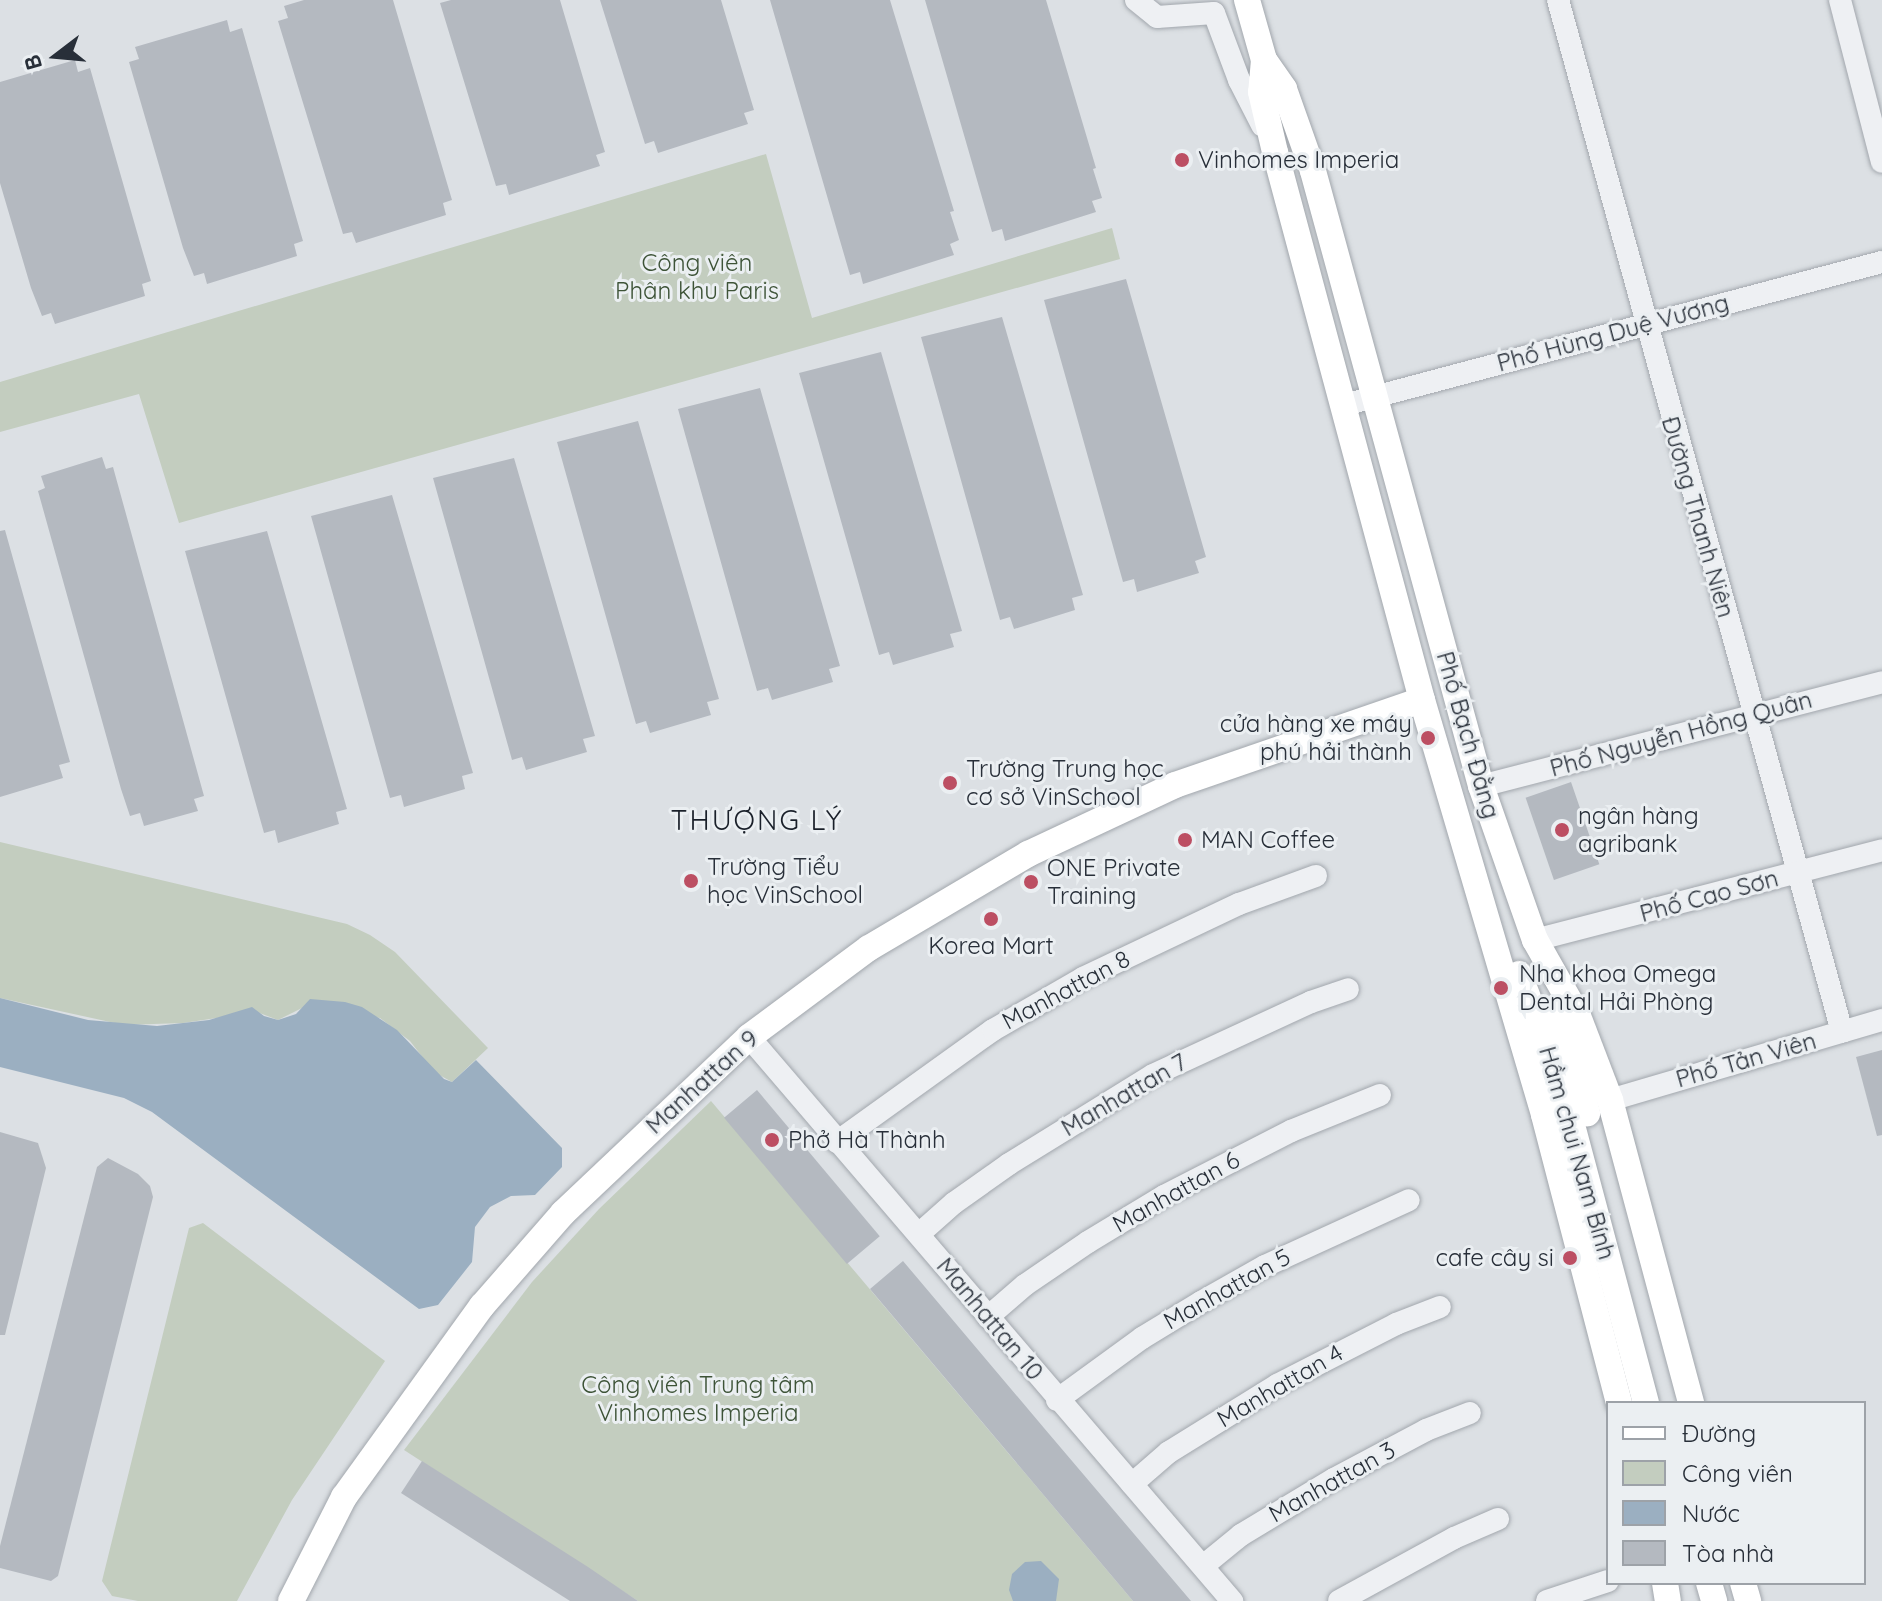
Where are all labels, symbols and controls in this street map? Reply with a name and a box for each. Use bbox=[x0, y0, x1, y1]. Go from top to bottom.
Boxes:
north arrow bbox=[16, 16, 96, 96]
text: B bbox=[17, 52, 48, 73]
place label: Vinhomes Imperia bbox=[1198, 146, 1399, 174]
marker: Vinhomes Imperia bbox=[1173, 151, 1191, 169]
park label: Công viên Phân khu Paris bbox=[615, 249, 779, 305]
street label: Phố Hùng Duệ Vương bbox=[1494, 288, 1732, 378]
street label: Đường Thanh Niên bbox=[1656, 413, 1740, 621]
street label: Phố Bạch Đằng bbox=[1430, 648, 1506, 822]
street label: Phố Nguyễn Hồng Quân bbox=[1547, 685, 1815, 783]
place label: cửa hàng xe máy phú hải thành bbox=[1220, 710, 1412, 766]
marker: cửa hàng xe máy phú hải thành bbox=[1419, 729, 1437, 747]
place label: Trường Trung học cơ sở VinSchool bbox=[966, 755, 1164, 811]
marker: Trường Trung học cơ sở VinSchool bbox=[941, 774, 959, 792]
place label: ngân hàng agribank bbox=[1578, 802, 1699, 858]
district label: THƯỢNG LÝ bbox=[671, 803, 843, 837]
marker: ngân hàng agribank bbox=[1553, 821, 1571, 839]
place label: MAN Coffee bbox=[1201, 826, 1335, 854]
marker: MAN Coffee bbox=[1176, 831, 1194, 849]
place label: Trường Tiểu học VinSchool bbox=[707, 853, 863, 909]
place label: ONE Private Training bbox=[1047, 854, 1180, 910]
street label: Phố Cao Sơn bbox=[1637, 864, 1781, 928]
marker: Trường Tiểu học VinSchool bbox=[682, 872, 700, 890]
marker: ONE Private Training bbox=[1022, 873, 1040, 891]
marker: Korea Mart bbox=[982, 910, 1000, 928]
place label: Korea Mart bbox=[928, 932, 1054, 960]
street label: Manhattan 8 bbox=[997, 944, 1135, 1036]
place label: Nha khoa Omega Dental Hải Phòng bbox=[1519, 960, 1716, 1016]
marker: Nha khoa Omega Dental Hải Phòng bbox=[1490, 977, 1512, 999]
street label: Manhattan 9 bbox=[640, 1024, 764, 1140]
street label: Phố Tản Viên bbox=[1673, 1026, 1819, 1094]
street label: Hầm chui Nam Bính bbox=[1533, 1043, 1621, 1263]
street label: Manhattan 7 bbox=[1056, 1048, 1192, 1142]
place label: Phở Hà Thành bbox=[788, 1126, 946, 1154]
marker: Phở Hà Thành bbox=[763, 1131, 781, 1149]
street label: Manhattan 6 bbox=[1108, 1145, 1244, 1239]
street label: Manhattan 5 bbox=[1158, 1242, 1296, 1336]
place label: cafe cây si bbox=[1436, 1244, 1554, 1272]
marker: cafe cây si bbox=[1561, 1249, 1579, 1267]
street label: Manhattan 10 bbox=[930, 1252, 1050, 1386]
street label: Manhattan 4 bbox=[1212, 1338, 1348, 1434]
park label: Công viên Trung tâm Vinhomes Imperia bbox=[581, 1371, 815, 1427]
legend bbox=[1606, 1401, 1866, 1585]
text: Đường bbox=[1682, 1418, 1756, 1448]
street label: Manhattan 3 bbox=[1264, 1435, 1400, 1529]
text: Công viên bbox=[1682, 1458, 1793, 1488]
text: Nước bbox=[1682, 1498, 1740, 1528]
text: Tòa nhà bbox=[1682, 1538, 1774, 1568]

